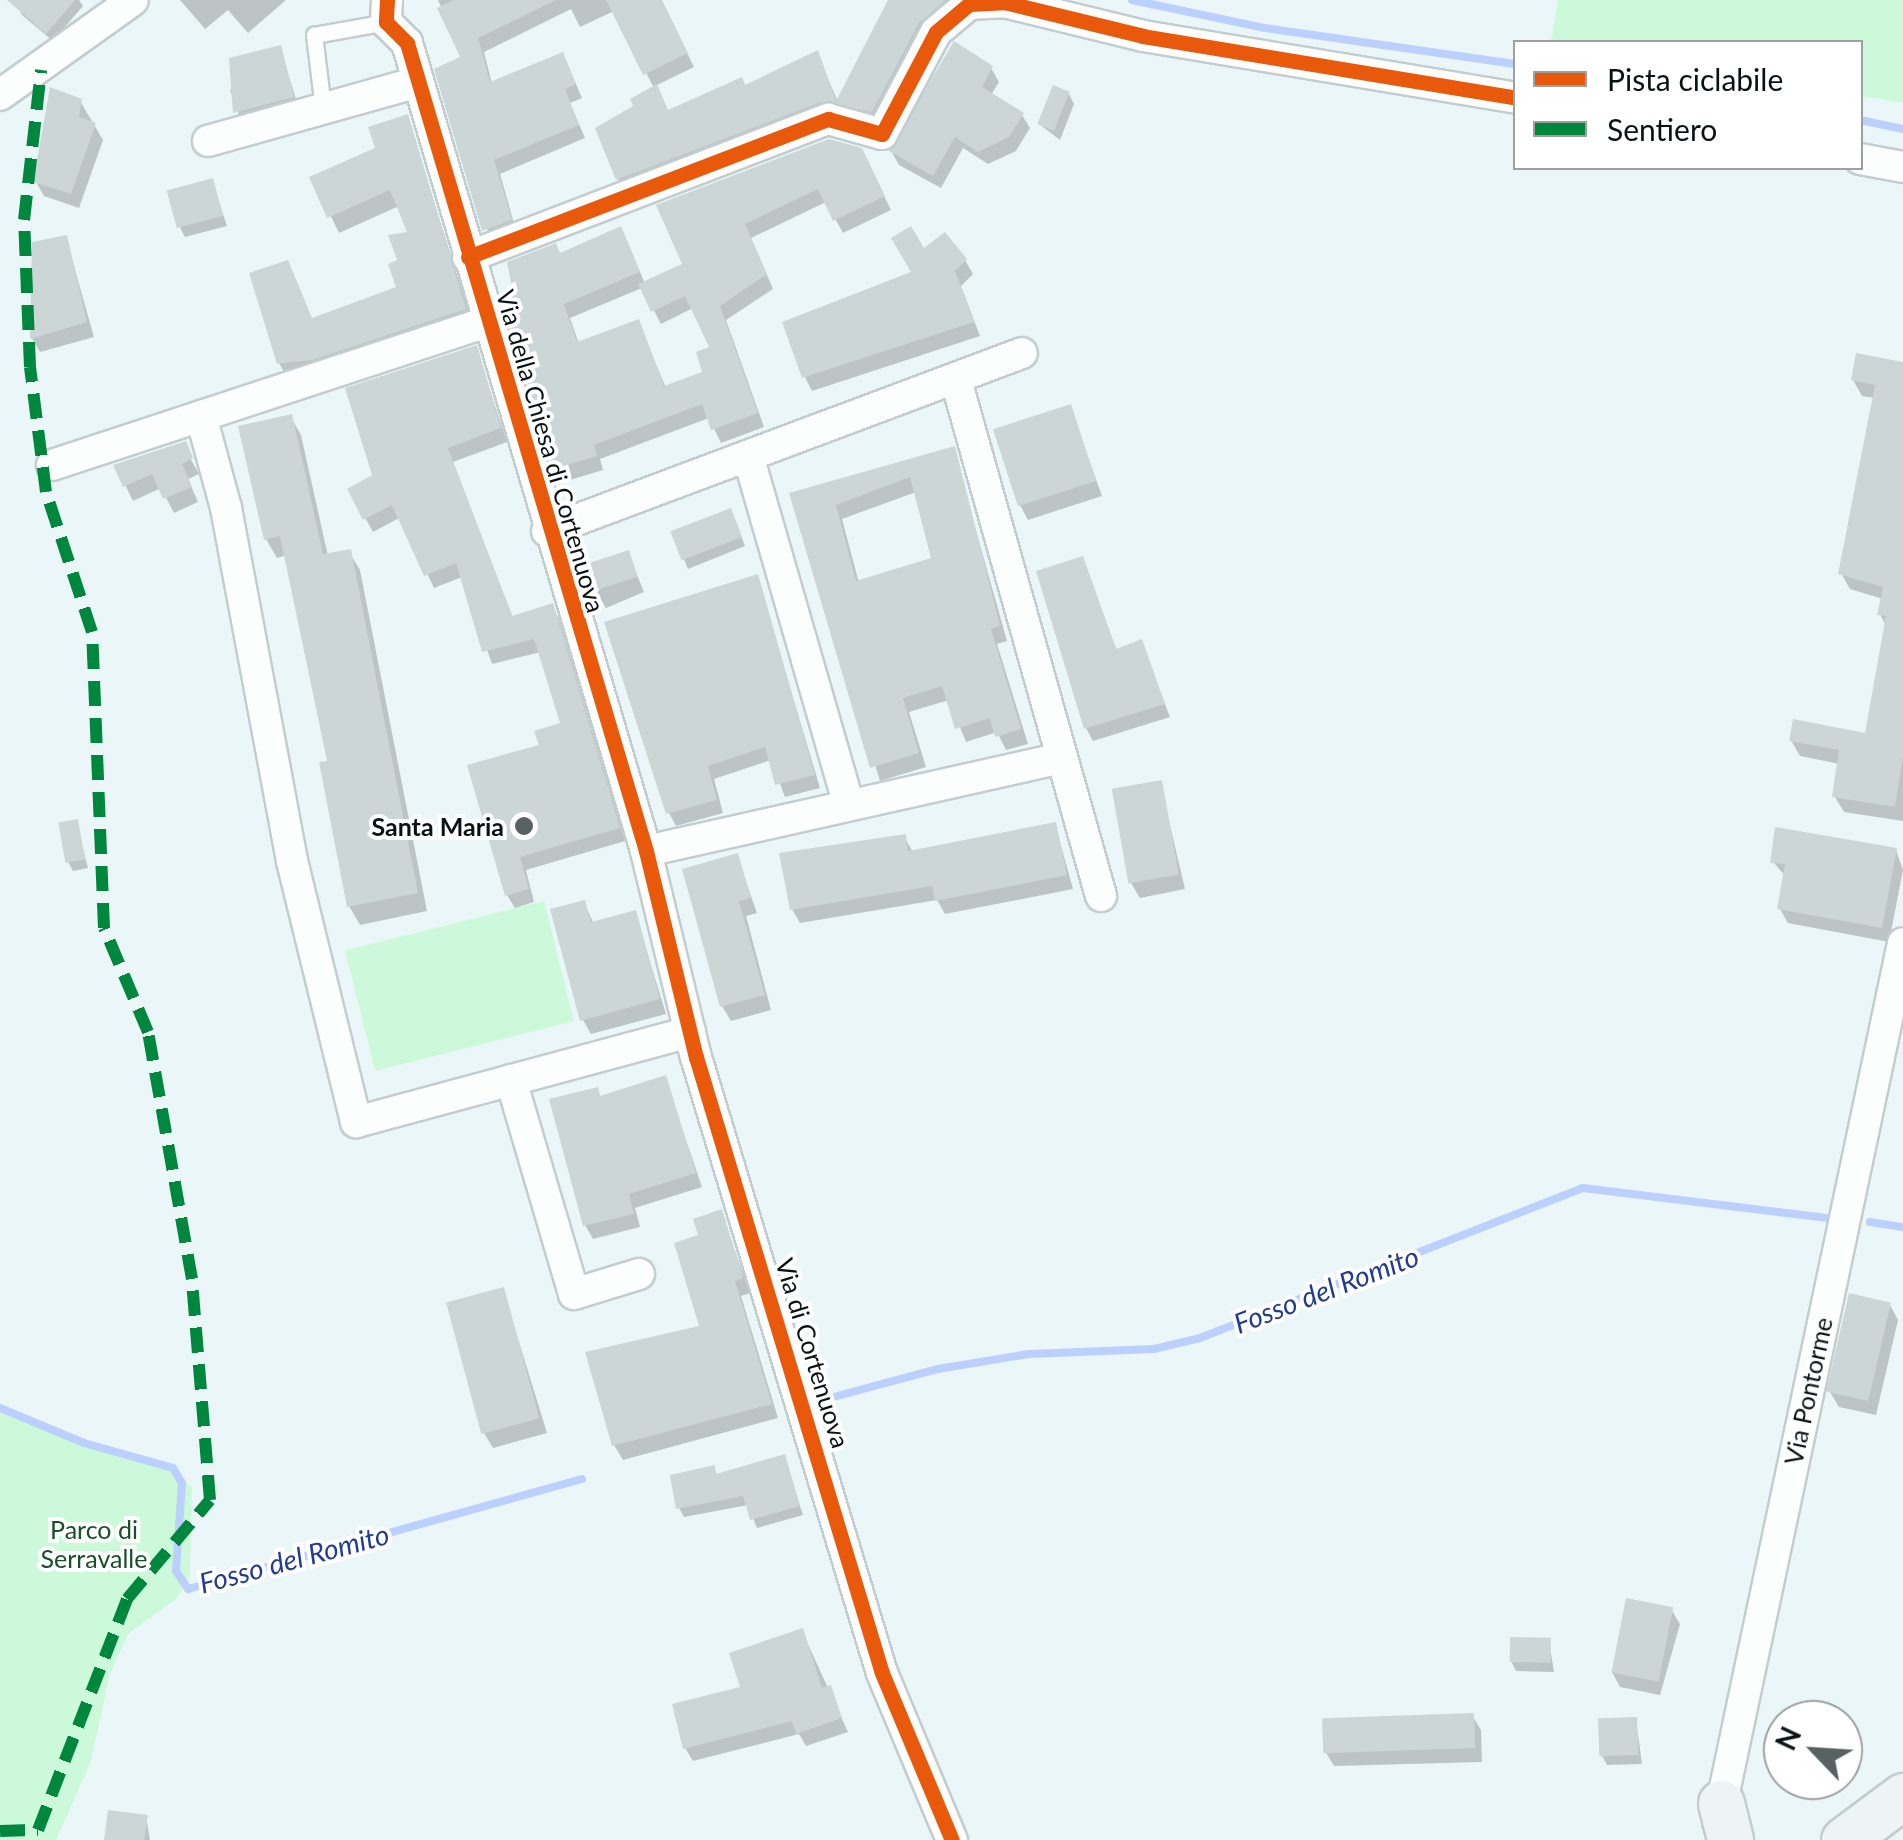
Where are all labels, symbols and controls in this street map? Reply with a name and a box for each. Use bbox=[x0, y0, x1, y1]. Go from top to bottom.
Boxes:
legend bbox=[1513, 40, 1863, 170]
text: Pista ciclabile bbox=[1607, 61, 1783, 97]
text: Sentiero bbox=[1607, 111, 1717, 147]
street label: Via della Chiesa di Cortenuova bbox=[491, 286, 611, 616]
place label: Santa Maria bbox=[371, 811, 504, 841]
marker: Santa Maria bbox=[513, 815, 535, 837]
water label: Fosso del Romito bbox=[1229, 1238, 1423, 1340]
street label: Via di Cortenuova bbox=[770, 1255, 856, 1451]
street label: Via Pontorme bbox=[1778, 1315, 1838, 1467]
park label: Parco di Serravalle bbox=[41, 1515, 147, 1574]
water label: Fosso del Romito bbox=[195, 1517, 393, 1599]
north arrow bbox=[1763, 1700, 1863, 1800]
text: N bbox=[1768, 1721, 1808, 1755]

